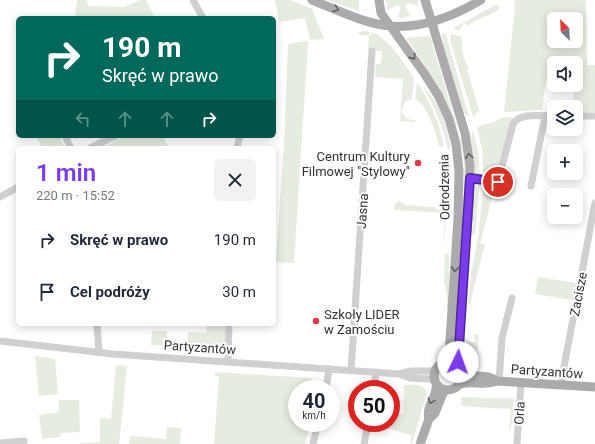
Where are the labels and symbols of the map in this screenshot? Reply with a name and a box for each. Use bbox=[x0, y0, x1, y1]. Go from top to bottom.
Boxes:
one-way arrow bbox=[332, 5, 339, 13]
north arrow bbox=[547, 12, 583, 48]
one-way arrow bbox=[409, 53, 416, 60]
place label: Centrum Kultury Filmowej "Stylowy" bbox=[302, 149, 410, 179]
one-way arrow bbox=[465, 153, 474, 159]
street label: Odrodzenia bbox=[436, 154, 453, 220]
marker: Centrum Kultury Filmowej "Stylowy" bbox=[413, 158, 423, 168]
pin bbox=[481, 165, 515, 199]
street label: Jasna bbox=[354, 193, 371, 229]
one-way arrow bbox=[450, 266, 459, 272]
street label: Zacisze bbox=[567, 271, 590, 318]
place label: Szkoły LIDER w Zamościu bbox=[324, 307, 400, 337]
marker: Szkoły LIDER w Zamościu bbox=[311, 316, 321, 326]
street label: Partyzantów bbox=[163, 337, 237, 358]
position arrow bbox=[437, 341, 479, 383]
street label: Partyzantów bbox=[510, 361, 584, 382]
speed limit sign: 50 bbox=[348, 380, 400, 432]
one-way arrow bbox=[428, 397, 436, 404]
street label: Orla bbox=[511, 401, 528, 425]

